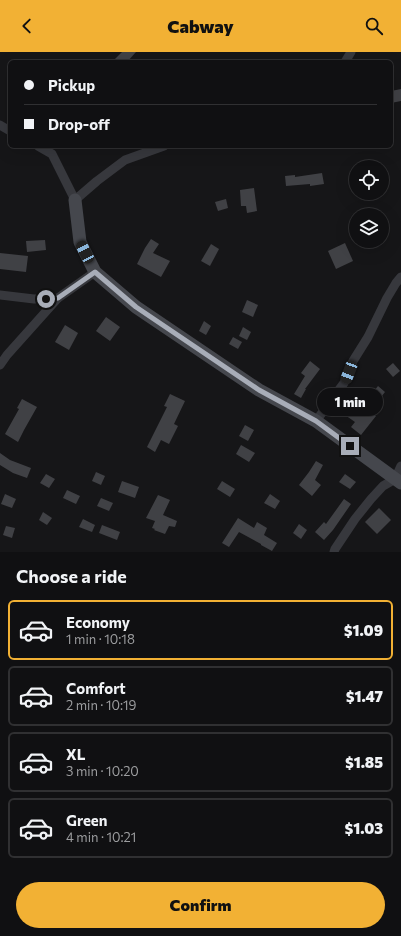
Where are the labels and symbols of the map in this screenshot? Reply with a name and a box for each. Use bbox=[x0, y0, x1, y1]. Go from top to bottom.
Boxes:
car bbox=[74, 239, 96, 265]
route start bbox=[37, 290, 55, 308]
car bbox=[339, 359, 359, 385]
callout: 1 min bbox=[317, 388, 383, 416]
route end bbox=[341, 437, 359, 455]

